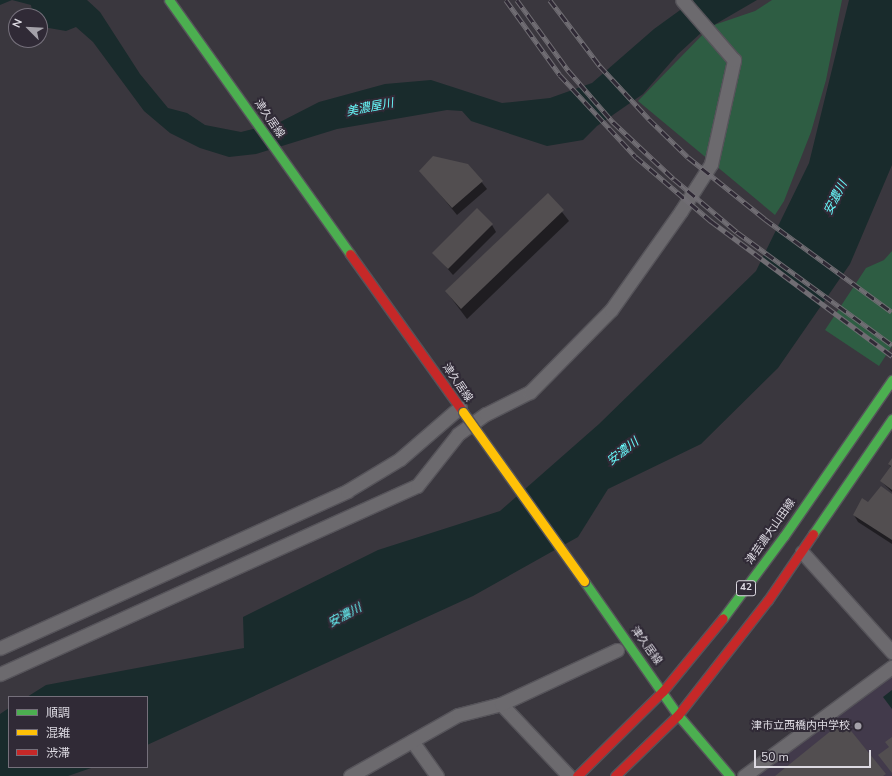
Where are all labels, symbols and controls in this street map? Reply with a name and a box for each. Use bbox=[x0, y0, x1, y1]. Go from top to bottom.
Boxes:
north arrow bbox=[8, 8, 48, 48]
text: N bbox=[9, 17, 26, 30]
water label: 美濃屋川 bbox=[345, 96, 395, 120]
street label: 津久居線 bbox=[251, 97, 287, 141]
water label: 安濃川 bbox=[821, 179, 851, 217]
street label: 津久居線 bbox=[439, 361, 475, 405]
water label: 安濃川 bbox=[604, 435, 642, 469]
street label: 津芸濃大山田線 bbox=[744, 497, 798, 567]
road number: 42 bbox=[736, 580, 756, 596]
water label: 安濃川 bbox=[326, 601, 364, 631]
street label: 津久居線 bbox=[628, 624, 664, 668]
legend bbox=[8, 696, 148, 768]
text: 順調 bbox=[46, 705, 70, 721]
place label: 津市立西橋内中学校 bbox=[751, 719, 850, 733]
marker: 津市立西橋内中学校 bbox=[853, 721, 863, 731]
text: 混雑 bbox=[46, 725, 70, 741]
scale bar bbox=[756, 742, 873, 768]
text: 渋滞 bbox=[46, 745, 70, 761]
text: 50 m bbox=[761, 749, 789, 765]

